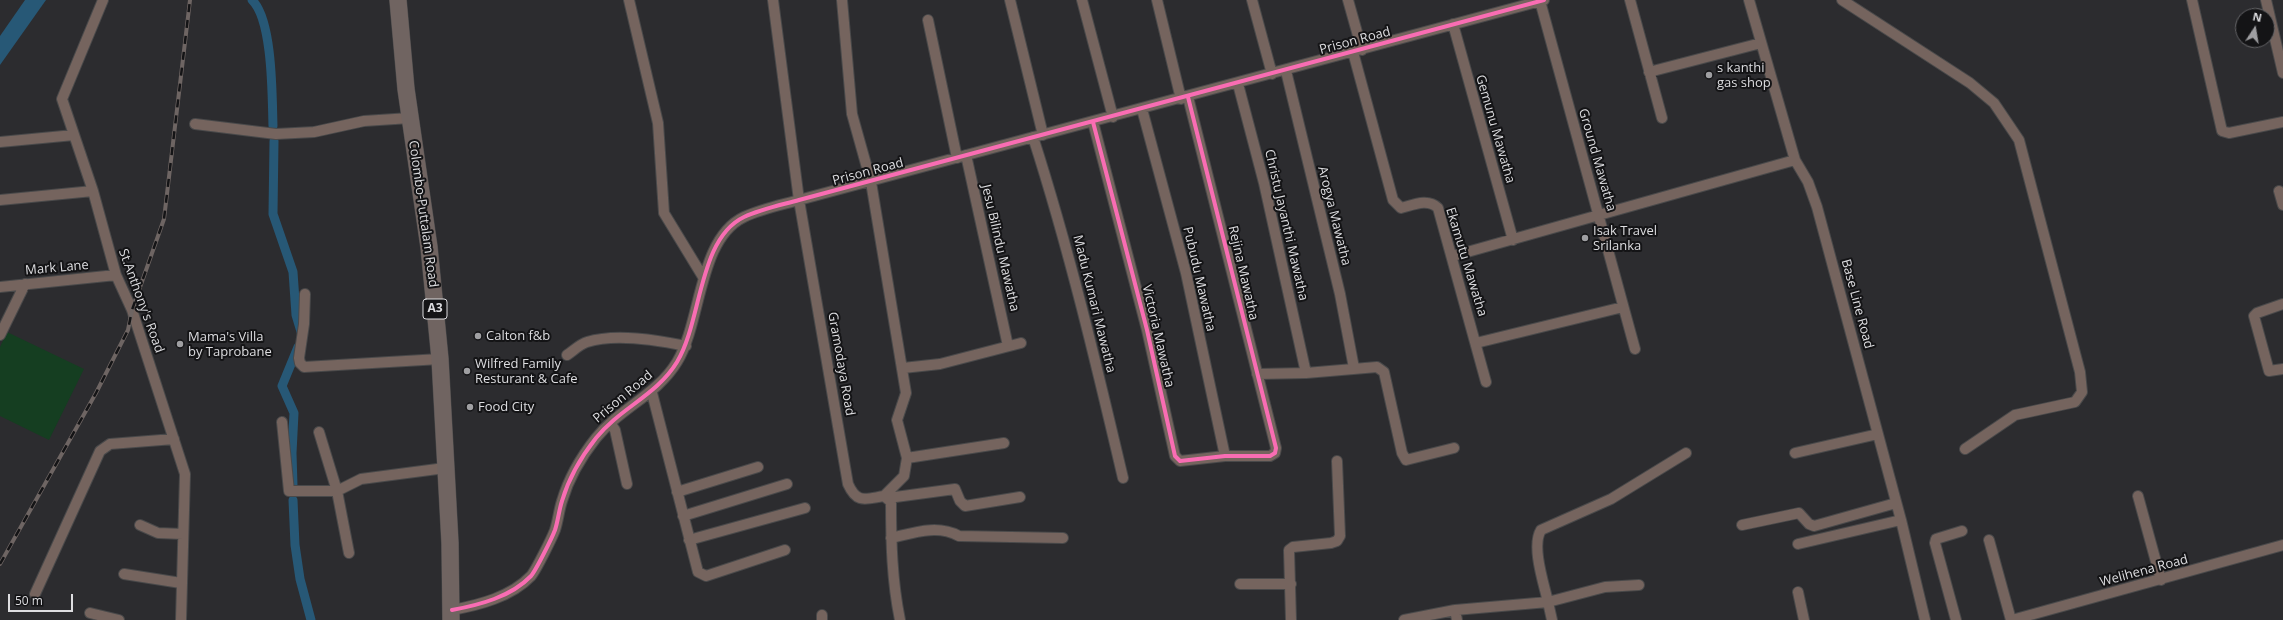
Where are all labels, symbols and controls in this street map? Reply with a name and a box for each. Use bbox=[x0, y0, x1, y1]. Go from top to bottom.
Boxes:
north arrow bbox=[2235, 8, 2275, 48]
text: N bbox=[2251, 8, 2263, 25]
street label: Prison Road bbox=[1318, 24, 1392, 58]
place label: s kanthi gas shop bbox=[1717, 60, 1771, 91]
marker: s kanthi gas shop bbox=[1704, 70, 1714, 80]
street label: Gemunu Mawatha bbox=[1472, 73, 1518, 185]
street label: Ground Mawatha bbox=[1575, 107, 1619, 213]
street label: Colombo-Puttalam Road bbox=[405, 139, 441, 289]
street label: Christu Jayanthi Mawatha bbox=[1261, 148, 1311, 302]
street label: Prison Road bbox=[831, 155, 905, 189]
street label: Arogya Mawatha bbox=[1314, 165, 1354, 267]
street label: Jesu Bilindu Mawatha bbox=[978, 183, 1022, 313]
street label: Ekamutu Mawatha bbox=[1442, 206, 1490, 318]
place label: Isak Travel Srilanka bbox=[1593, 223, 1657, 254]
street label: Rejina Mawatha bbox=[1225, 224, 1261, 322]
street label: Pubudu Mawatha bbox=[1179, 225, 1219, 333]
marker: Isak Travel Srilanka bbox=[1580, 233, 1590, 243]
street label: Madu Kumari Mawatha bbox=[1069, 234, 1119, 374]
street label: St.Anthony's Road bbox=[115, 247, 167, 355]
street label: Mark Lane bbox=[25, 257, 89, 279]
street label: Base Line Road bbox=[1838, 257, 1876, 351]
street label: Victoria Mawatha bbox=[1139, 283, 1177, 389]
road number: A3 bbox=[423, 299, 447, 319]
street label: Gramodaya Road bbox=[824, 311, 858, 417]
place label: Calton f&b bbox=[486, 328, 550, 344]
place label: Mama's Villa by Taprobane bbox=[188, 329, 272, 360]
marker: Calton f&b bbox=[473, 331, 483, 341]
marker: Mama's Villa by Taprobane bbox=[175, 339, 185, 349]
place label: Wilfred Family Resturant & Cafe bbox=[475, 356, 578, 387]
marker: Wilfred Family Resturant & Cafe bbox=[462, 366, 472, 376]
street label: Prison Road bbox=[590, 368, 656, 426]
place label: Food City bbox=[478, 399, 534, 415]
marker: Food City bbox=[465, 402, 475, 412]
street label: Welihena Road bbox=[2098, 552, 2190, 590]
scale bar bbox=[10, 586, 75, 612]
text: 50 m bbox=[15, 592, 43, 609]

